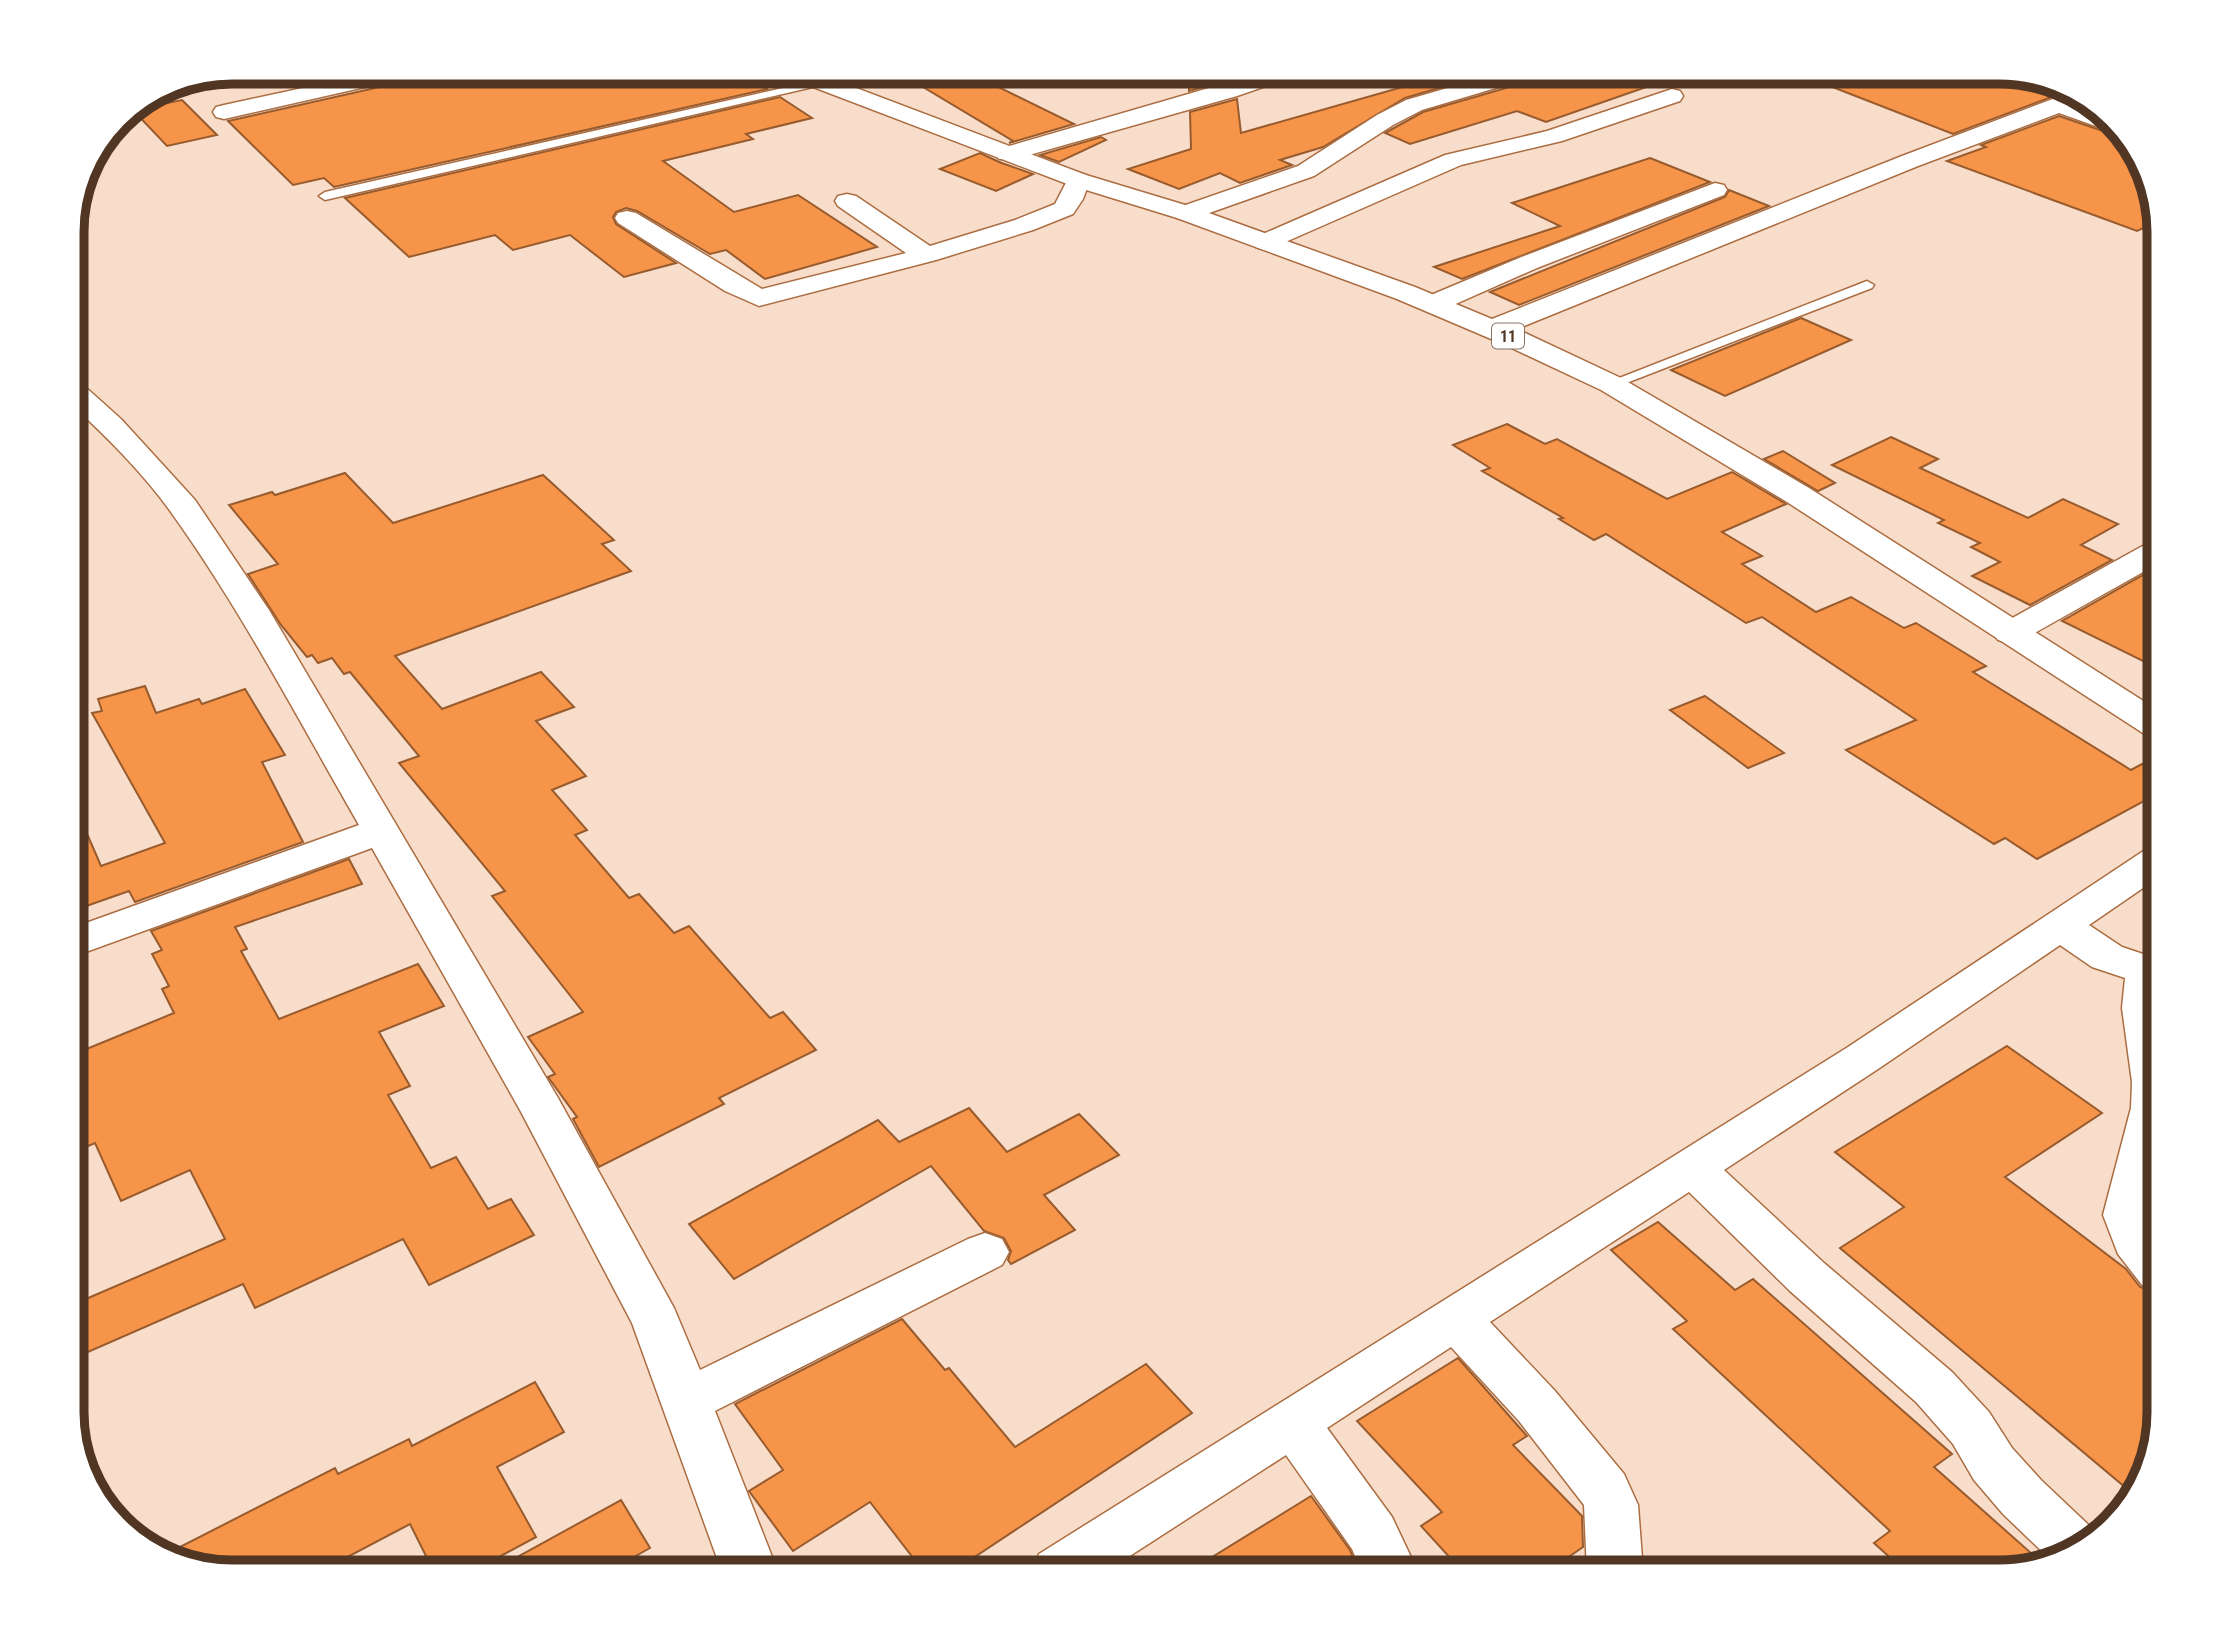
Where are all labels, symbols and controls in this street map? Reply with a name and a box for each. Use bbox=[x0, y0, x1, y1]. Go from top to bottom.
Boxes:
road number: 11 bbox=[1492, 324, 1524, 348]

